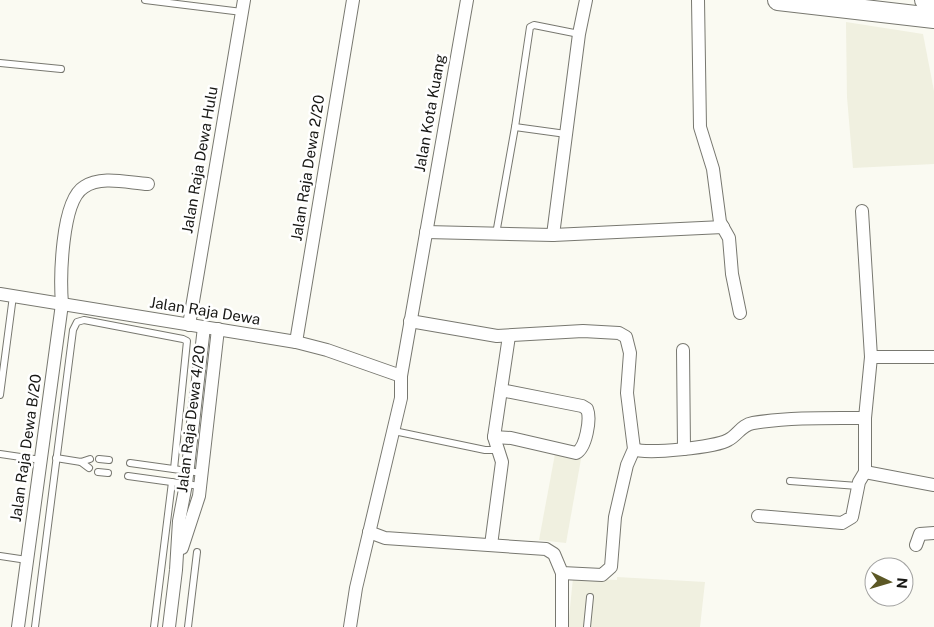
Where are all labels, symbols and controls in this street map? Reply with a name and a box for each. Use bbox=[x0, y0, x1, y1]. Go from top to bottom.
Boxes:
street label: Jalan Kota Kuang bbox=[411, 53, 448, 173]
street label: Jalan Raja Dewa Hulu bbox=[178, 85, 221, 235]
street label: Jalan Raja Dewa 2/20 bbox=[288, 94, 327, 242]
street label: Jalan Raja Dewa bbox=[148, 293, 262, 328]
street label: Jalan Raja Dewa 4/20 bbox=[173, 344, 208, 494]
street label: Jalan Raja Dewa B/20 bbox=[7, 373, 44, 523]
north arrow bbox=[864, 557, 914, 607]
text: N bbox=[894, 577, 910, 589]

